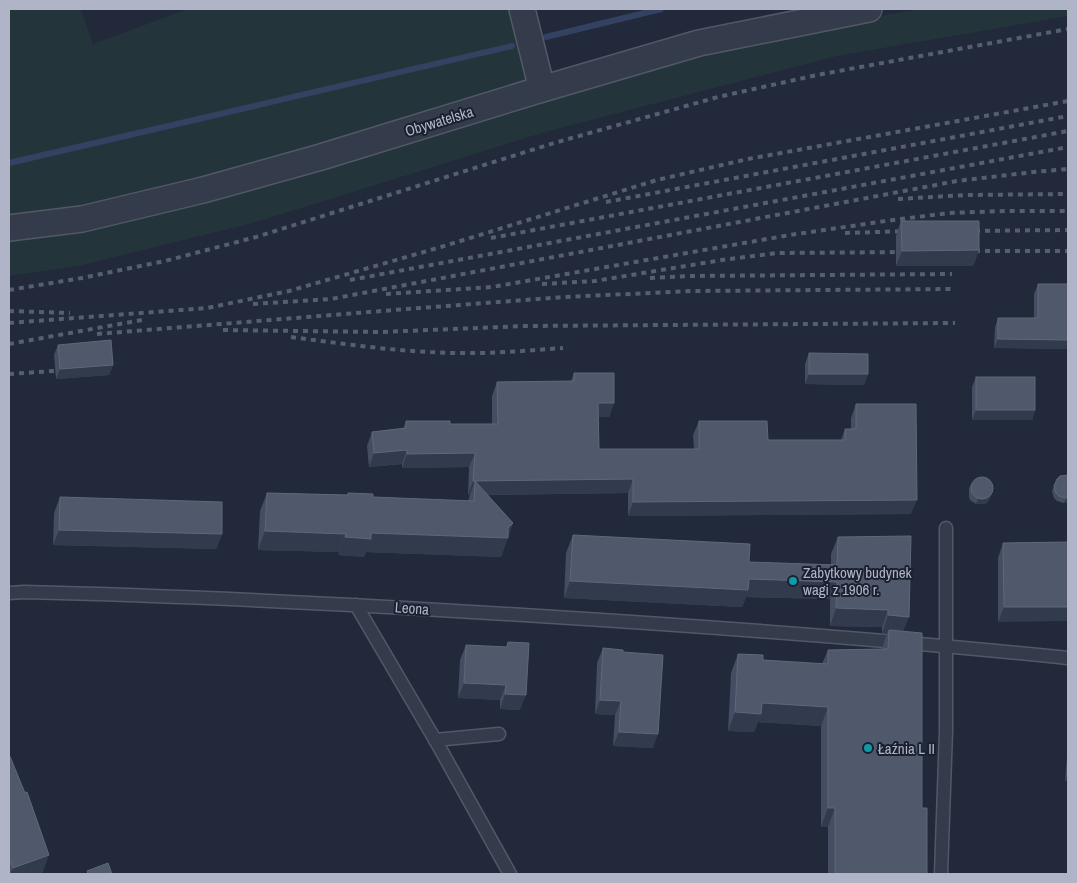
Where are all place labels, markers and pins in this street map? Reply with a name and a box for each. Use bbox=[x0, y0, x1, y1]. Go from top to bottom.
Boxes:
place label: Zabytkowy budynek wagi z 1906 r. bbox=[803, 562, 913, 600]
marker: Zabytkowy budynek wagi z 1906 r. bbox=[787, 575, 799, 587]
place label: Łaźnia L II bbox=[878, 738, 935, 759]
marker: Łaźnia L II bbox=[862, 742, 874, 754]

